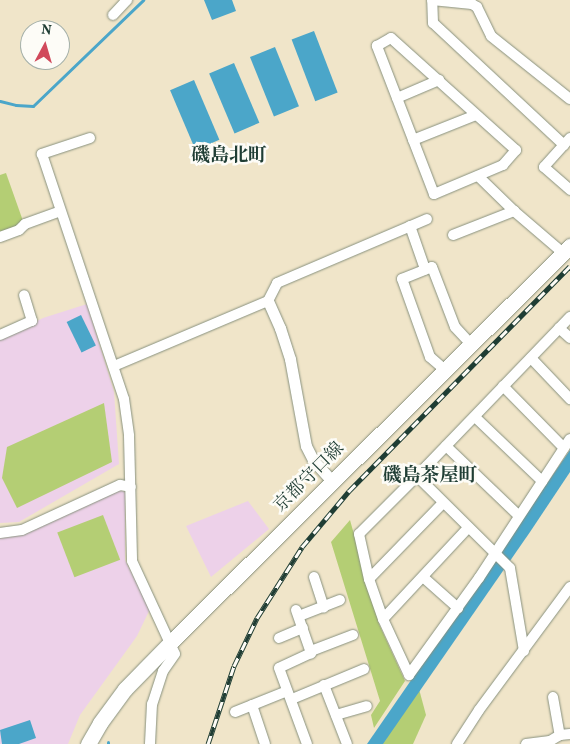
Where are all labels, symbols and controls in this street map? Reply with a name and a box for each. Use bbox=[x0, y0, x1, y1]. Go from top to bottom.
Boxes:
north arrow bbox=[20, 20, 70, 70]
text: N bbox=[40, 21, 53, 41]
district label: 磯島北町 bbox=[191, 146, 267, 168]
street label: 京都守口線 bbox=[271, 439, 349, 517]
district label: 磯島茶屋町 bbox=[383, 466, 477, 488]

